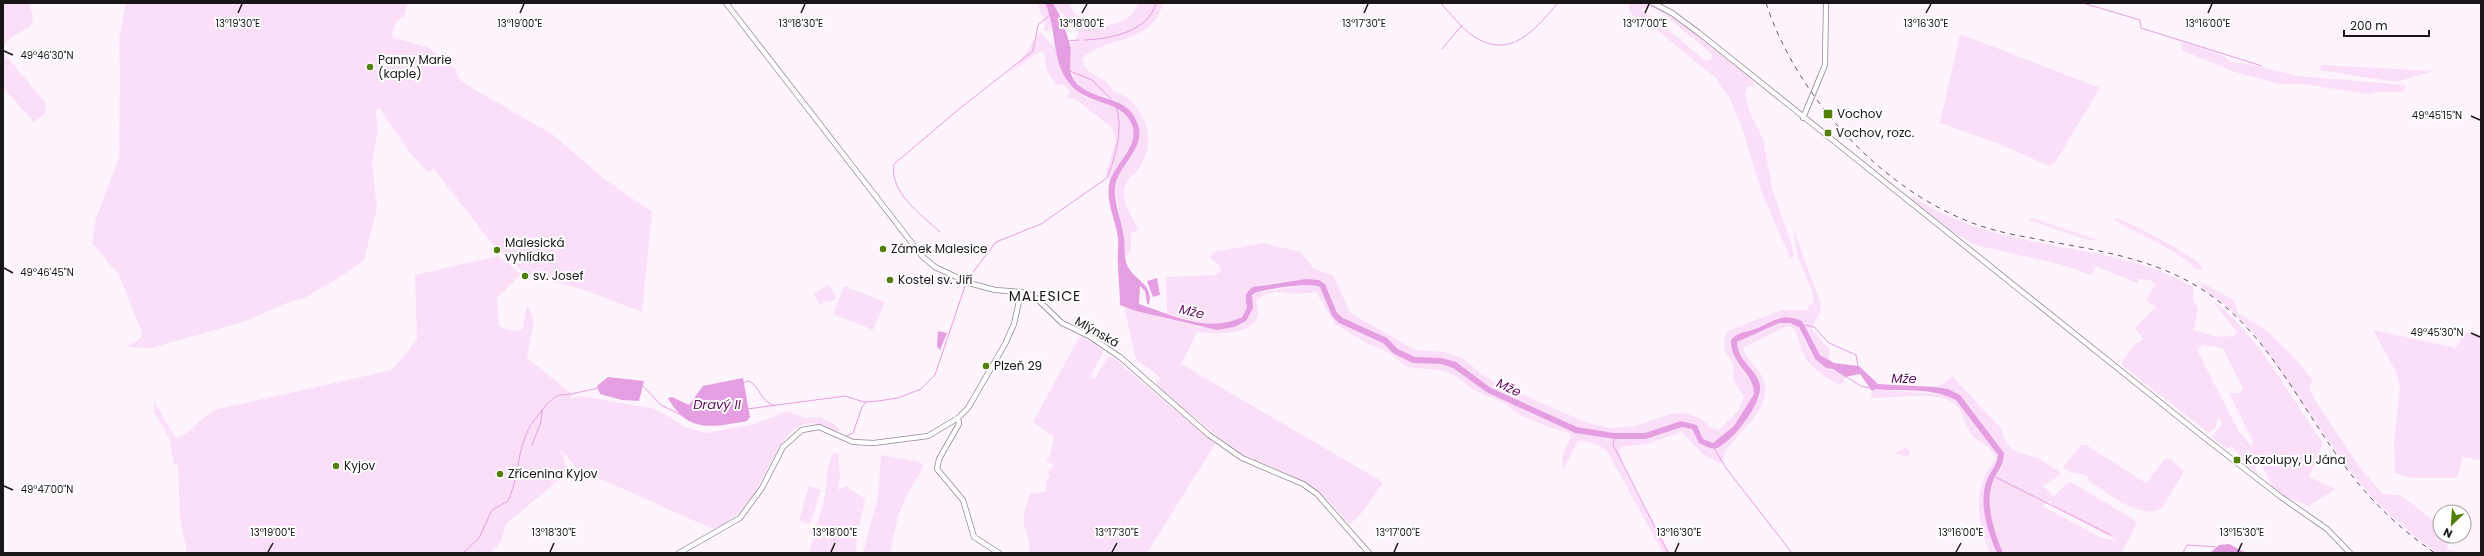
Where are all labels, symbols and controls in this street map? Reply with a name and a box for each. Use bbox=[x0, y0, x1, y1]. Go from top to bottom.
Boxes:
scale bar bbox=[2344, 12, 2429, 38]
text: 13°19'30"E bbox=[216, 16, 260, 31]
text: 13°19'00"E bbox=[498, 16, 542, 31]
text: 13°18'30"E bbox=[779, 16, 823, 31]
text: 13°18'00"E bbox=[1060, 16, 1104, 31]
text: 13°17'30"E bbox=[1342, 16, 1386, 31]
text: 13°17'00"E bbox=[1623, 16, 1667, 31]
text: 13°16'30"E bbox=[1904, 16, 1948, 31]
text: 13°16'00"E bbox=[2186, 16, 2230, 31]
text: 200 m bbox=[2350, 17, 2388, 34]
text: 49°46'30"N bbox=[20, 48, 74, 63]
place label: Panny Marie (kaple) bbox=[378, 51, 452, 82]
marker: Panny Marie (kaple) bbox=[365, 62, 375, 72]
place label: Vochov bbox=[1837, 105, 1882, 122]
marker: Vochov bbox=[1822, 108, 1834, 120]
text: 49°45'15"N bbox=[2412, 108, 2462, 123]
place label: Vochov, rozc. bbox=[1836, 124, 1914, 141]
marker: Vochov, rozc. bbox=[1823, 128, 1833, 138]
place label: Malesická vyhlídka bbox=[505, 234, 565, 265]
place label: Zámek Malesice bbox=[891, 240, 988, 257]
marker: Zámek Malesice bbox=[878, 244, 888, 254]
marker: Malesická vyhlídka bbox=[492, 245, 502, 255]
text: 49°46'45"N bbox=[20, 265, 74, 280]
place label: sv. Josef bbox=[533, 267, 583, 284]
marker: sv. Josef bbox=[520, 271, 530, 281]
place label: Kostel sv. Jiří bbox=[898, 271, 973, 288]
marker: Kostel sv. Jiří bbox=[885, 275, 895, 285]
district label: MALESICE bbox=[1009, 286, 1081, 306]
water label: Mže bbox=[1177, 299, 1206, 324]
street label: Mlýnská bbox=[1072, 312, 1122, 351]
text: 49°45'30"N bbox=[2411, 325, 2463, 340]
place label: Plzeň 29 bbox=[994, 357, 1042, 374]
marker: Plzeň 29 bbox=[981, 361, 991, 371]
water label: Mže bbox=[1891, 369, 1917, 388]
water label: Mže bbox=[1493, 373, 1524, 402]
water label: Dravý II bbox=[693, 395, 742, 414]
place label: Kozolupy, U Jána bbox=[2245, 451, 2346, 468]
marker: Kozolupy, U Jána bbox=[2232, 455, 2242, 465]
place label: Kyjov bbox=[344, 457, 376, 474]
marker: Kyjov bbox=[331, 461, 341, 471]
place label: Zřícenina Kyjov bbox=[508, 465, 598, 482]
marker: Zřícenina Kyjov bbox=[495, 469, 505, 479]
text: 49°47'00"N bbox=[21, 482, 73, 497]
north arrow bbox=[2432, 504, 2472, 544]
text: N bbox=[2441, 524, 2455, 542]
text: 13°19'00"E bbox=[251, 525, 295, 540]
text: 13°18'30"E bbox=[532, 525, 576, 540]
text: 13°18'00"E bbox=[813, 525, 857, 540]
text: 13°17'30"E bbox=[1095, 525, 1139, 540]
text: 13°17'00"E bbox=[1376, 525, 1420, 540]
text: 13°16'30"E bbox=[1657, 525, 1701, 540]
text: 13°16'00"E bbox=[1939, 525, 1983, 540]
text: 13°15'30"E bbox=[2220, 525, 2264, 540]

